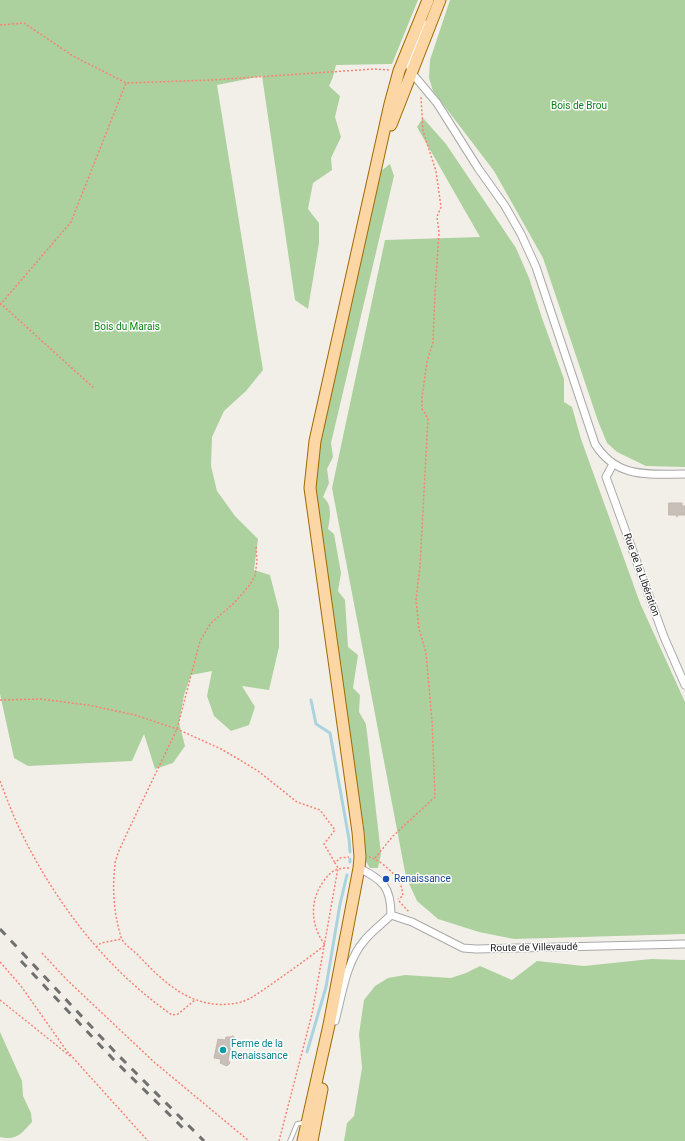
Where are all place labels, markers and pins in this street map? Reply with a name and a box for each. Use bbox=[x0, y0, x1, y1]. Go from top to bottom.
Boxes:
place label: Renaissance bbox=[394, 873, 451, 885]
marker: Renaissance bbox=[381, 874, 391, 884]
place label: Ferme de la Renaissance bbox=[231, 1038, 288, 1062]
marker: Ferme de la Renaissance bbox=[218, 1045, 228, 1055]

